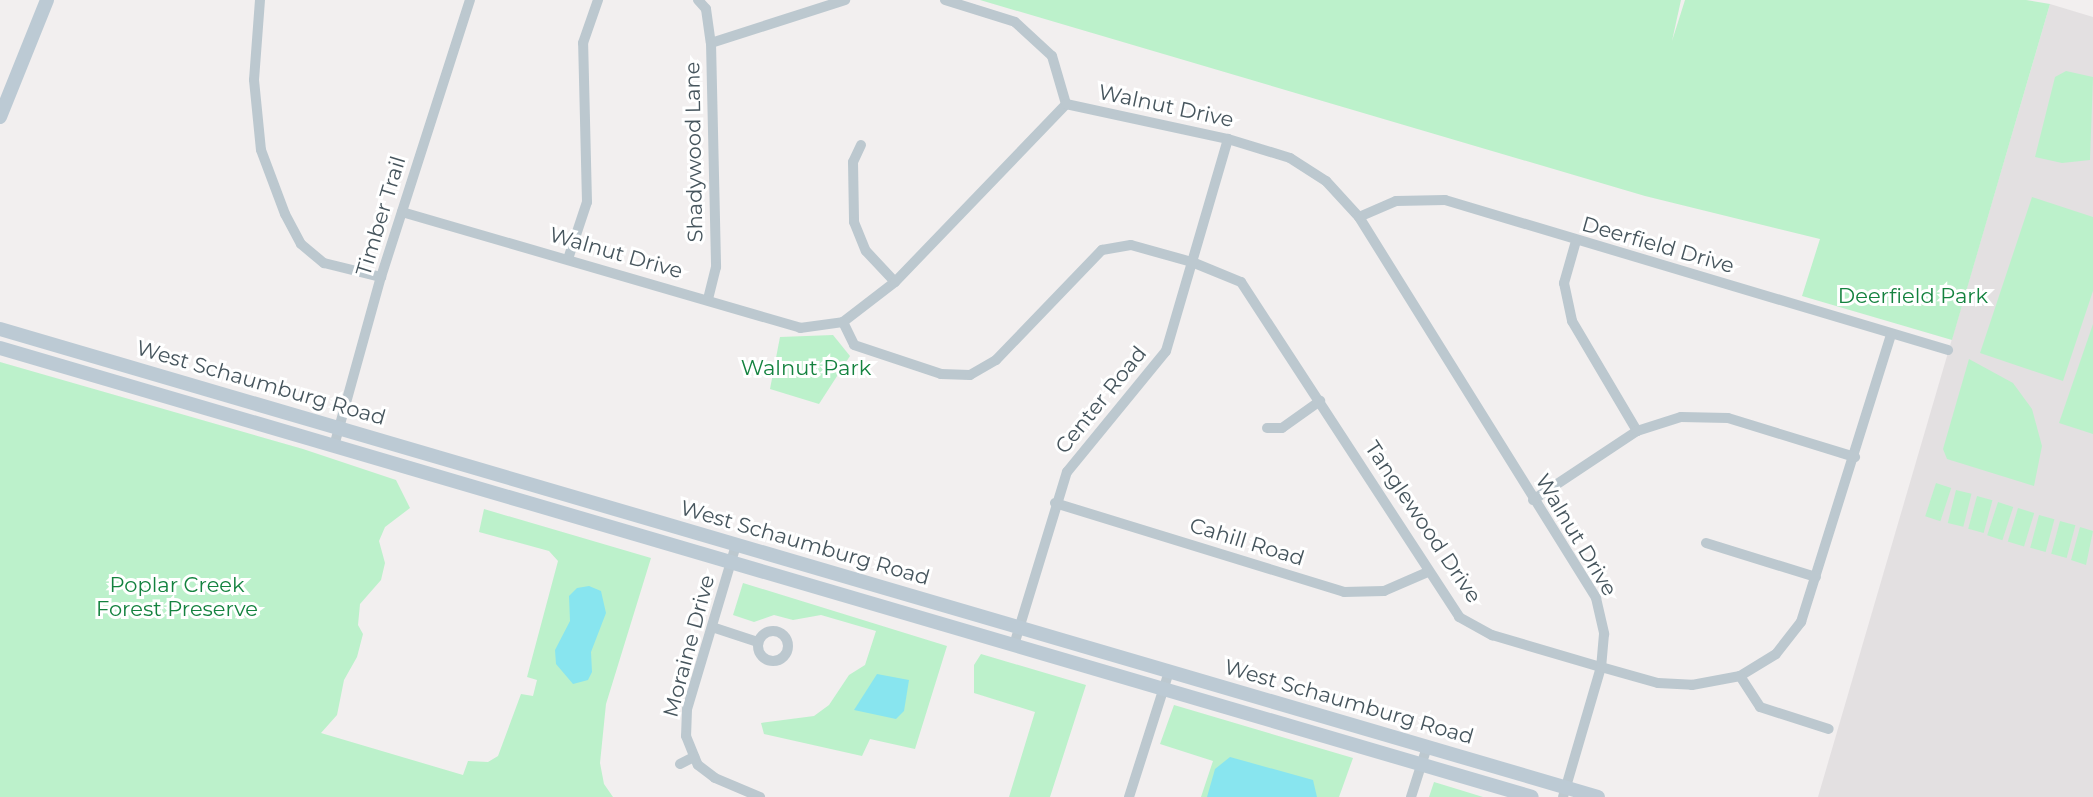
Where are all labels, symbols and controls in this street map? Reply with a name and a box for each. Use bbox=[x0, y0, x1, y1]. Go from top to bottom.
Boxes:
street label: Shadywood Lane bbox=[680, 61, 708, 243]
street label: Walnut Drive bbox=[1096, 79, 1236, 133]
street label: Timber Trail bbox=[351, 153, 411, 279]
street label: Deerfield Drive bbox=[1579, 211, 1737, 279]
street label: Walnut Drive bbox=[546, 222, 686, 284]
park label: Deerfield Park bbox=[1838, 283, 1988, 309]
street label: West Schaumburg Road bbox=[134, 335, 388, 431]
street label: Center Road bbox=[1050, 341, 1152, 459]
park label: Walnut Park bbox=[741, 355, 871, 381]
street label: Tanglewood Drive bbox=[1359, 436, 1487, 608]
street label: Walnut Drive bbox=[1530, 470, 1622, 600]
street label: West Schaumburg Road bbox=[678, 495, 932, 591]
street label: Cahill Road bbox=[1187, 513, 1307, 571]
park label: Poplar Creek Forest Preserve bbox=[96, 572, 258, 622]
street label: Moraine Drive bbox=[658, 572, 720, 720]
street label: West Schaumburg Road bbox=[1222, 654, 1476, 750]

